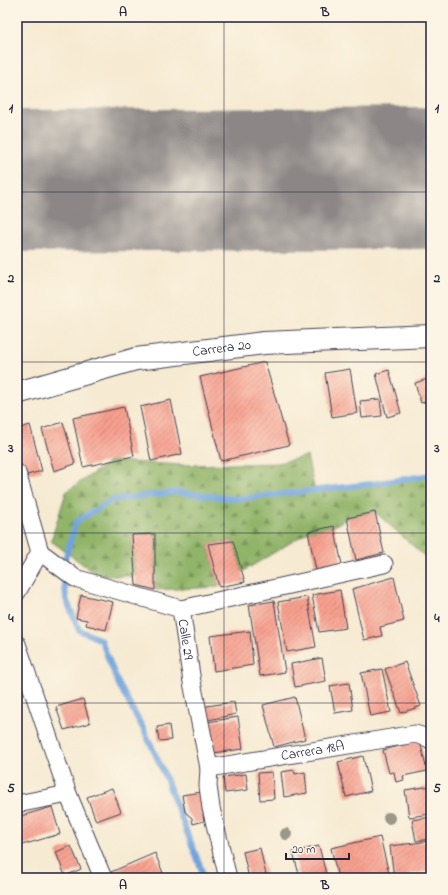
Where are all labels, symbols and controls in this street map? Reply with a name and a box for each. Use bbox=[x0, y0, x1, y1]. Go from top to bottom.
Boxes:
text: A bbox=[119, 3, 127, 22]
text: B bbox=[320, 3, 330, 22]
text: 1 bbox=[9, 99, 14, 118]
text: 1 bbox=[435, 99, 440, 118]
text: 2 bbox=[7, 269, 15, 288]
text: 2 bbox=[433, 269, 441, 288]
street label: Carrera 20 bbox=[191, 334, 252, 362]
text: 3 bbox=[7, 439, 14, 458]
text: 3 bbox=[433, 439, 440, 458]
text: 4 bbox=[7, 609, 14, 628]
text: 4 bbox=[433, 609, 440, 628]
street label: Calle 29 bbox=[172, 618, 199, 662]
street label: Carrera 18A bbox=[279, 735, 346, 766]
text: 5 bbox=[7, 779, 15, 798]
text: 5 bbox=[433, 779, 441, 798]
scale bar bbox=[286, 835, 349, 861]
text: 20 m bbox=[292, 841, 315, 859]
text: A bbox=[119, 876, 127, 895]
text: B bbox=[320, 876, 330, 895]

